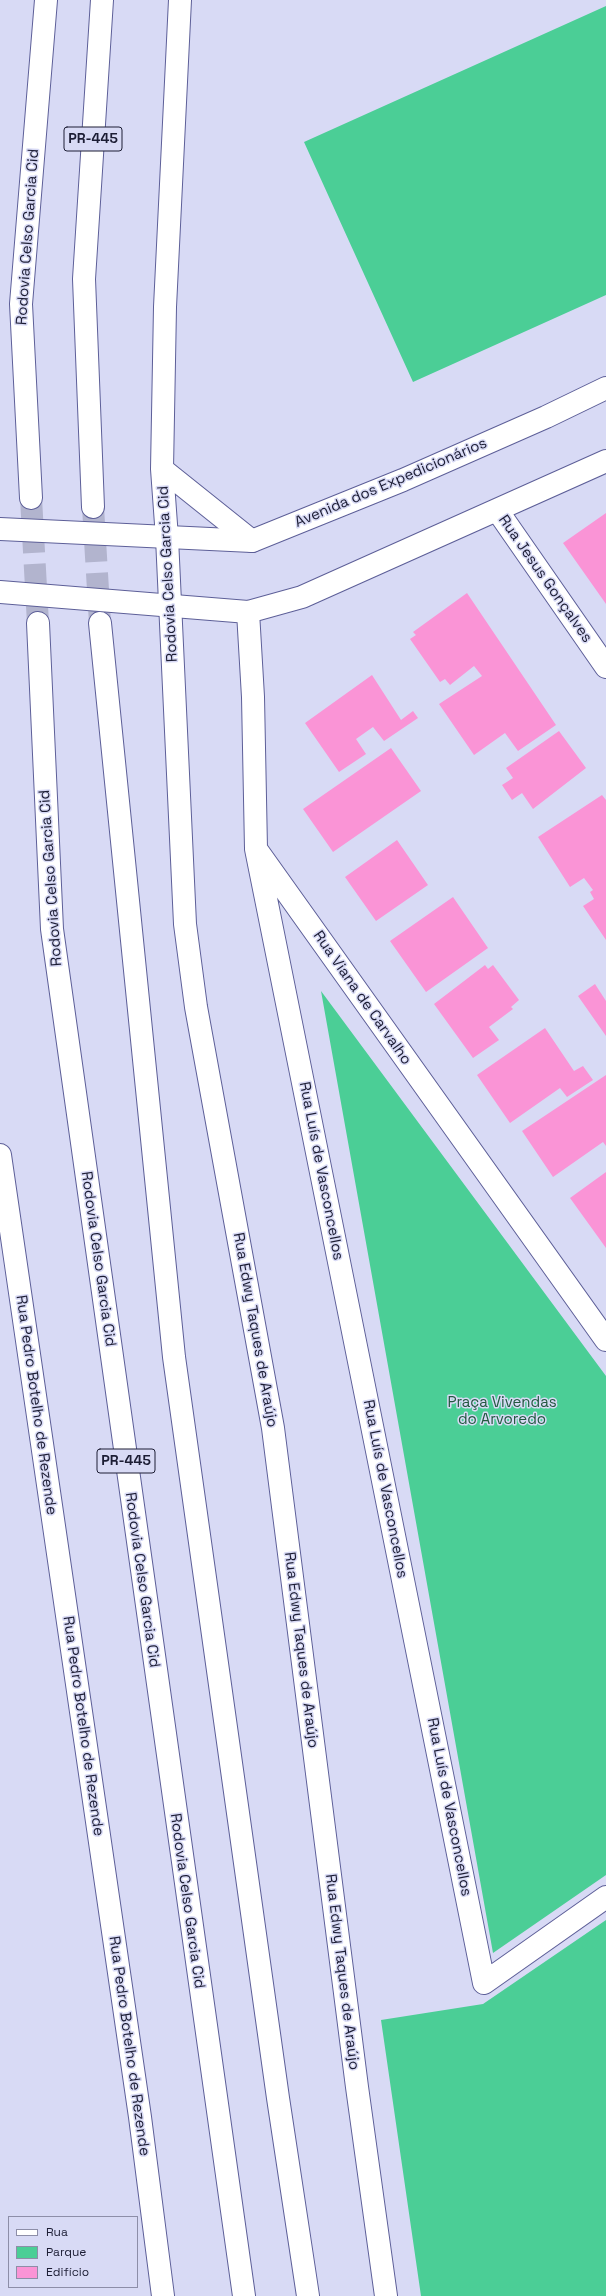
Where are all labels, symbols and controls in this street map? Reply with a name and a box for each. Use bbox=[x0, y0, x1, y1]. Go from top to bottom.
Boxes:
road number: PR-445 bbox=[64, 127, 122, 151]
street label: Rodovia Celso Garcia Cid bbox=[13, 148, 43, 326]
street label: Avenida dos Expedicionários bbox=[292, 434, 490, 532]
street label: Rodovia Celso Garcia Cid bbox=[154, 485, 182, 663]
street label: Rua Jesus Gonçalves bbox=[494, 512, 596, 646]
street label: Rodovia Celso Garcia Cid bbox=[36, 789, 66, 967]
street label: Rua Viana de Carvalho bbox=[309, 928, 415, 1068]
street label: Rua Luís de Vasconcellos bbox=[295, 1080, 347, 1262]
street label: Rodovia Celso Garcia Cid bbox=[77, 1170, 119, 1348]
street label: Rua Edwy Taques de Araújo bbox=[229, 1231, 281, 1429]
street label: Rua Pedro Botelho de Rezende bbox=[12, 1294, 60, 1516]
park label: Praça Vivendas do Arvoredo bbox=[447, 1394, 557, 1429]
street label: Rua Luís de Vasconcellos bbox=[359, 1398, 411, 1580]
road number: PR-445 bbox=[97, 1449, 155, 1473]
street label: Rodovia Celso Garcia Cid bbox=[121, 1491, 163, 1669]
street label: Rua Edwy Taques de Araújo bbox=[280, 1551, 322, 1749]
street label: Rua Pedro Botelho de Rezende bbox=[59, 1615, 107, 1837]
street label: Rua Luís de Vasconcellos bbox=[423, 1716, 475, 1898]
street label: Rodovia Celso Garcia Cid bbox=[166, 1812, 208, 1990]
street label: Rua Edwy Taques de Araújo bbox=[321, 1873, 363, 2071]
street label: Rua Pedro Botelho de Rezende bbox=[105, 1935, 153, 2157]
legend bbox=[8, 2216, 138, 2288]
text: Rua bbox=[46, 2224, 68, 2240]
text: Parque bbox=[46, 2244, 86, 2260]
text: Edifício bbox=[46, 2264, 89, 2280]

